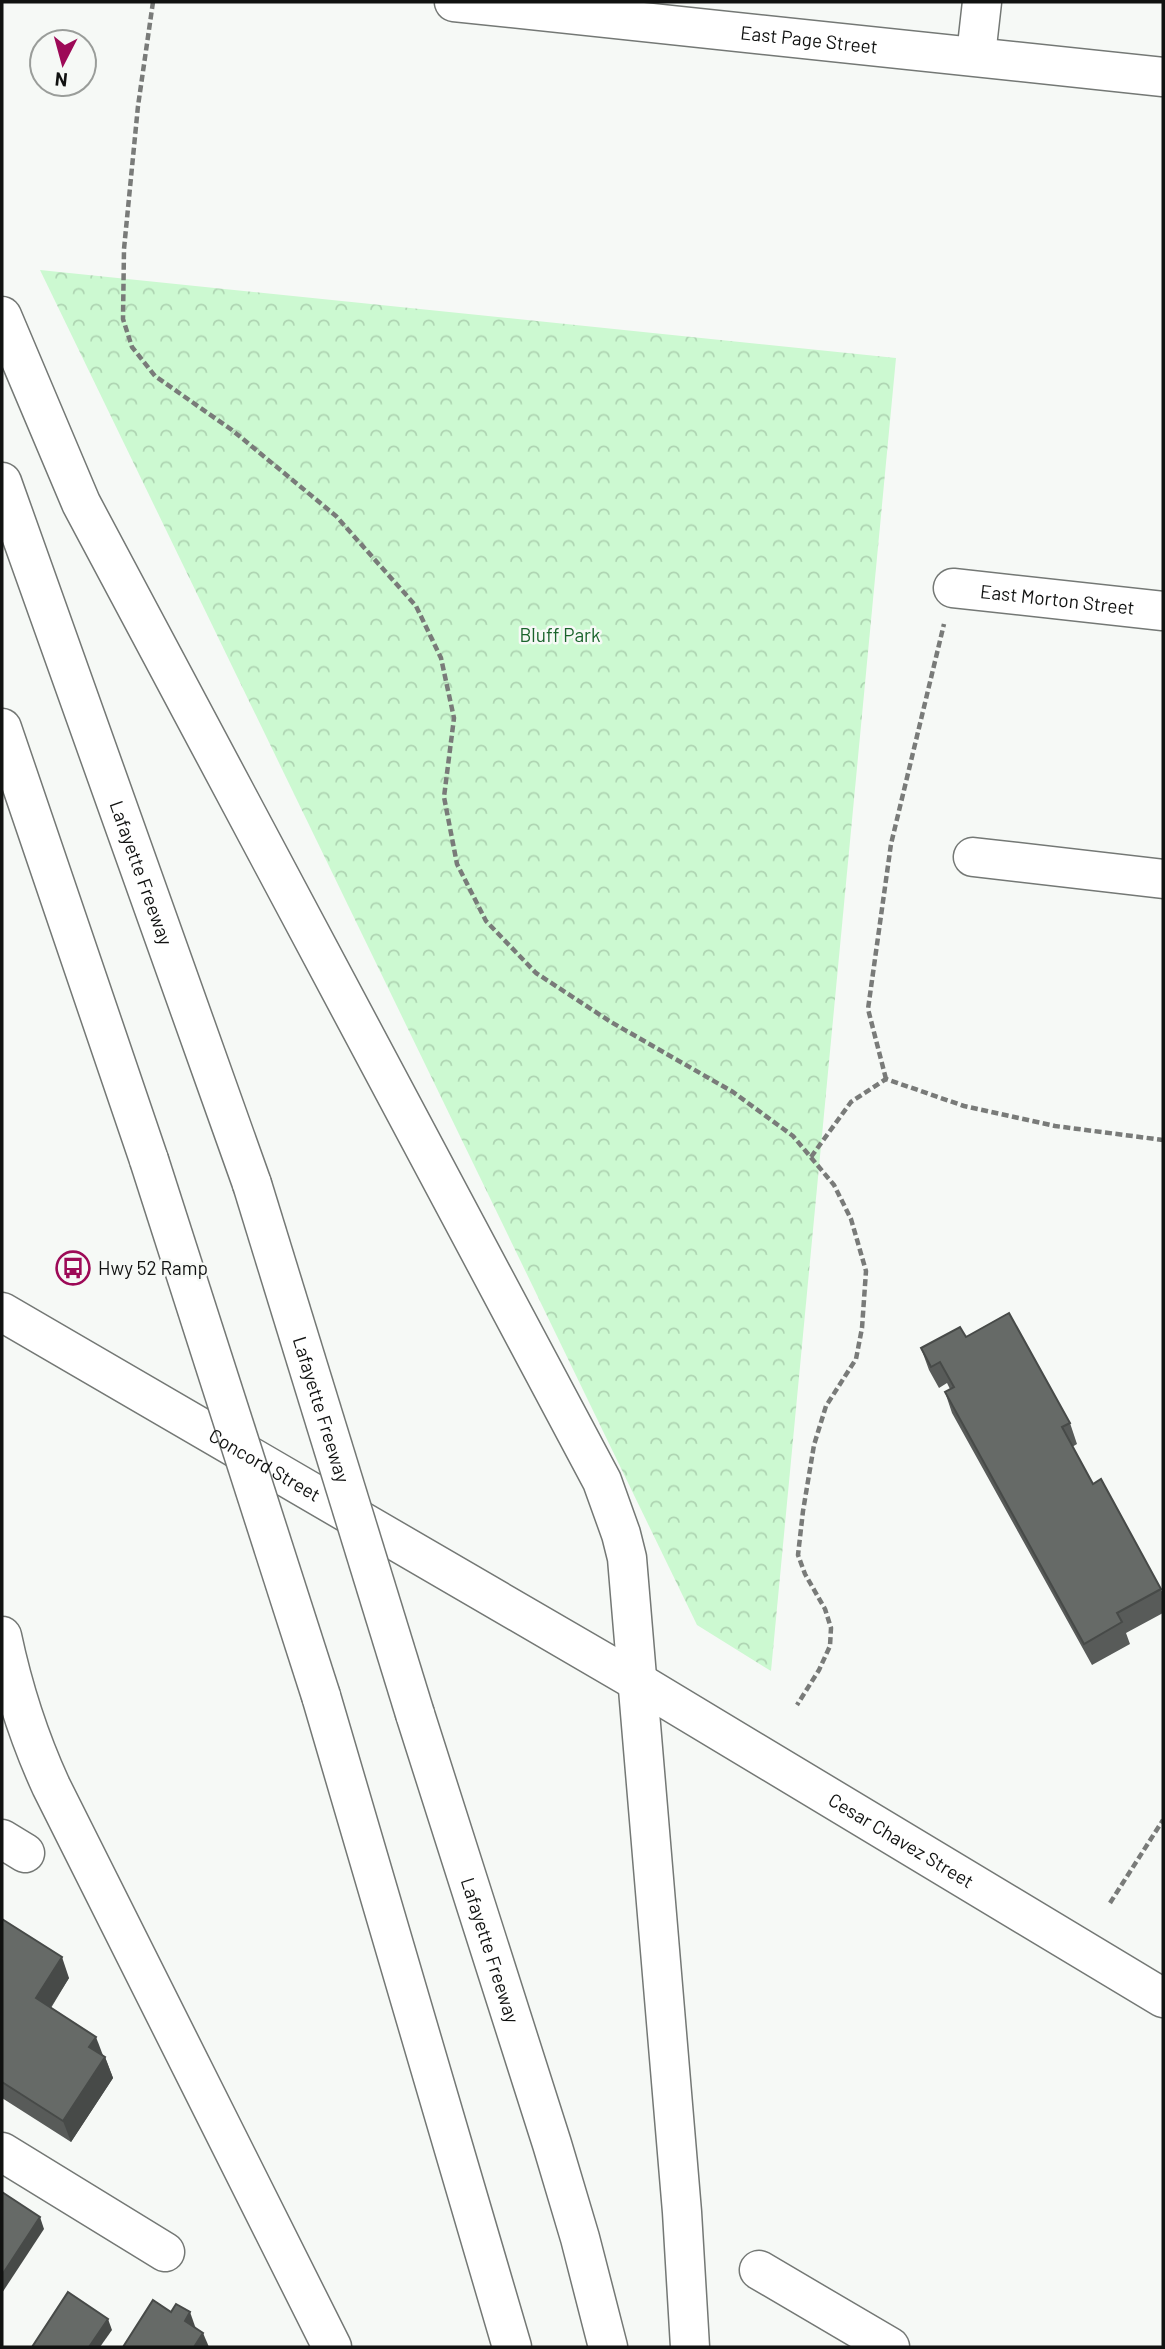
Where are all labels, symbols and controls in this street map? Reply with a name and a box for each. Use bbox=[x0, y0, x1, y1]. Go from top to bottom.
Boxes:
street label: East Page Street bbox=[739, 20, 879, 58]
north arrow bbox=[28, 28, 98, 98]
text: N bbox=[54, 68, 69, 93]
street label: East Morton Street bbox=[979, 579, 1136, 619]
park label: Bluff Park bbox=[519, 623, 601, 646]
street label: Lafayette Freeway bbox=[105, 797, 178, 948]
bus stop icon: Hwy 52 Ramp bbox=[54, 1249, 92, 1287]
place label: Hwy 52 Ramp bbox=[98, 1256, 208, 1279]
street label: Lafayette Freeway bbox=[289, 1334, 355, 1486]
street label: Concord Street bbox=[205, 1423, 325, 1506]
street label: Cesar Chavez Street bbox=[825, 1787, 978, 1893]
street label: Lafayette Freeway bbox=[457, 1874, 525, 2026]

